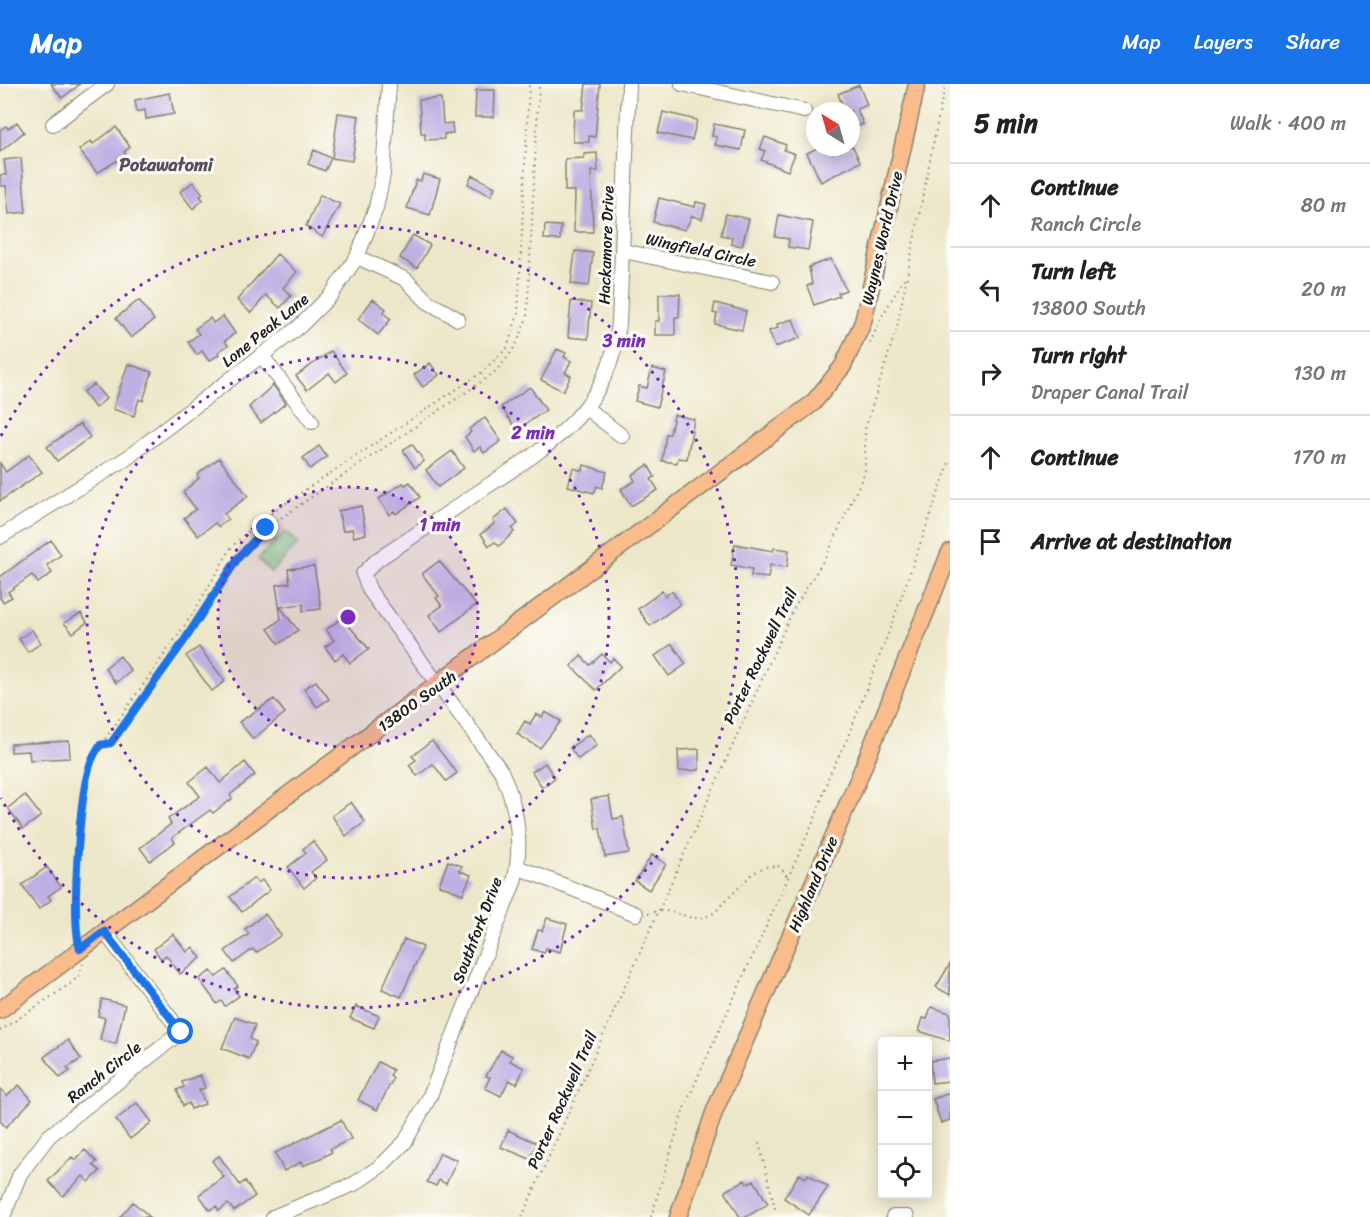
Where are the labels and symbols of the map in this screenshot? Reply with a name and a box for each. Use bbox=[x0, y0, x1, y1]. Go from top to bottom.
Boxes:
north arrow bbox=[806, 102, 860, 156]
district label: Potawatomi bbox=[119, 149, 214, 181]
street label: Waynes World Drive bbox=[853, 168, 911, 308]
street label: Hackamore Drive bbox=[589, 185, 623, 305]
street label: Wingfield Circle bbox=[643, 224, 759, 276]
street label: Lone Peak Lane bbox=[215, 285, 316, 375]
text: 3 min bbox=[601, 325, 646, 357]
text: 2 min bbox=[510, 417, 555, 449]
text: 1 min bbox=[420, 509, 461, 541]
route end bbox=[252, 514, 278, 540]
street label: Porter Rockwell Trail bbox=[714, 583, 806, 729]
centre of rings bbox=[338, 607, 358, 627]
street label: 13800 South bbox=[371, 662, 463, 740]
street label: Highland Drive bbox=[780, 831, 846, 937]
street label: Southfork Drive bbox=[443, 872, 511, 988]
route start bbox=[167, 1018, 193, 1044]
street label: Porter Rockwell Trail bbox=[519, 1026, 606, 1174]
street label: Ranch Circle bbox=[60, 1033, 148, 1111]

